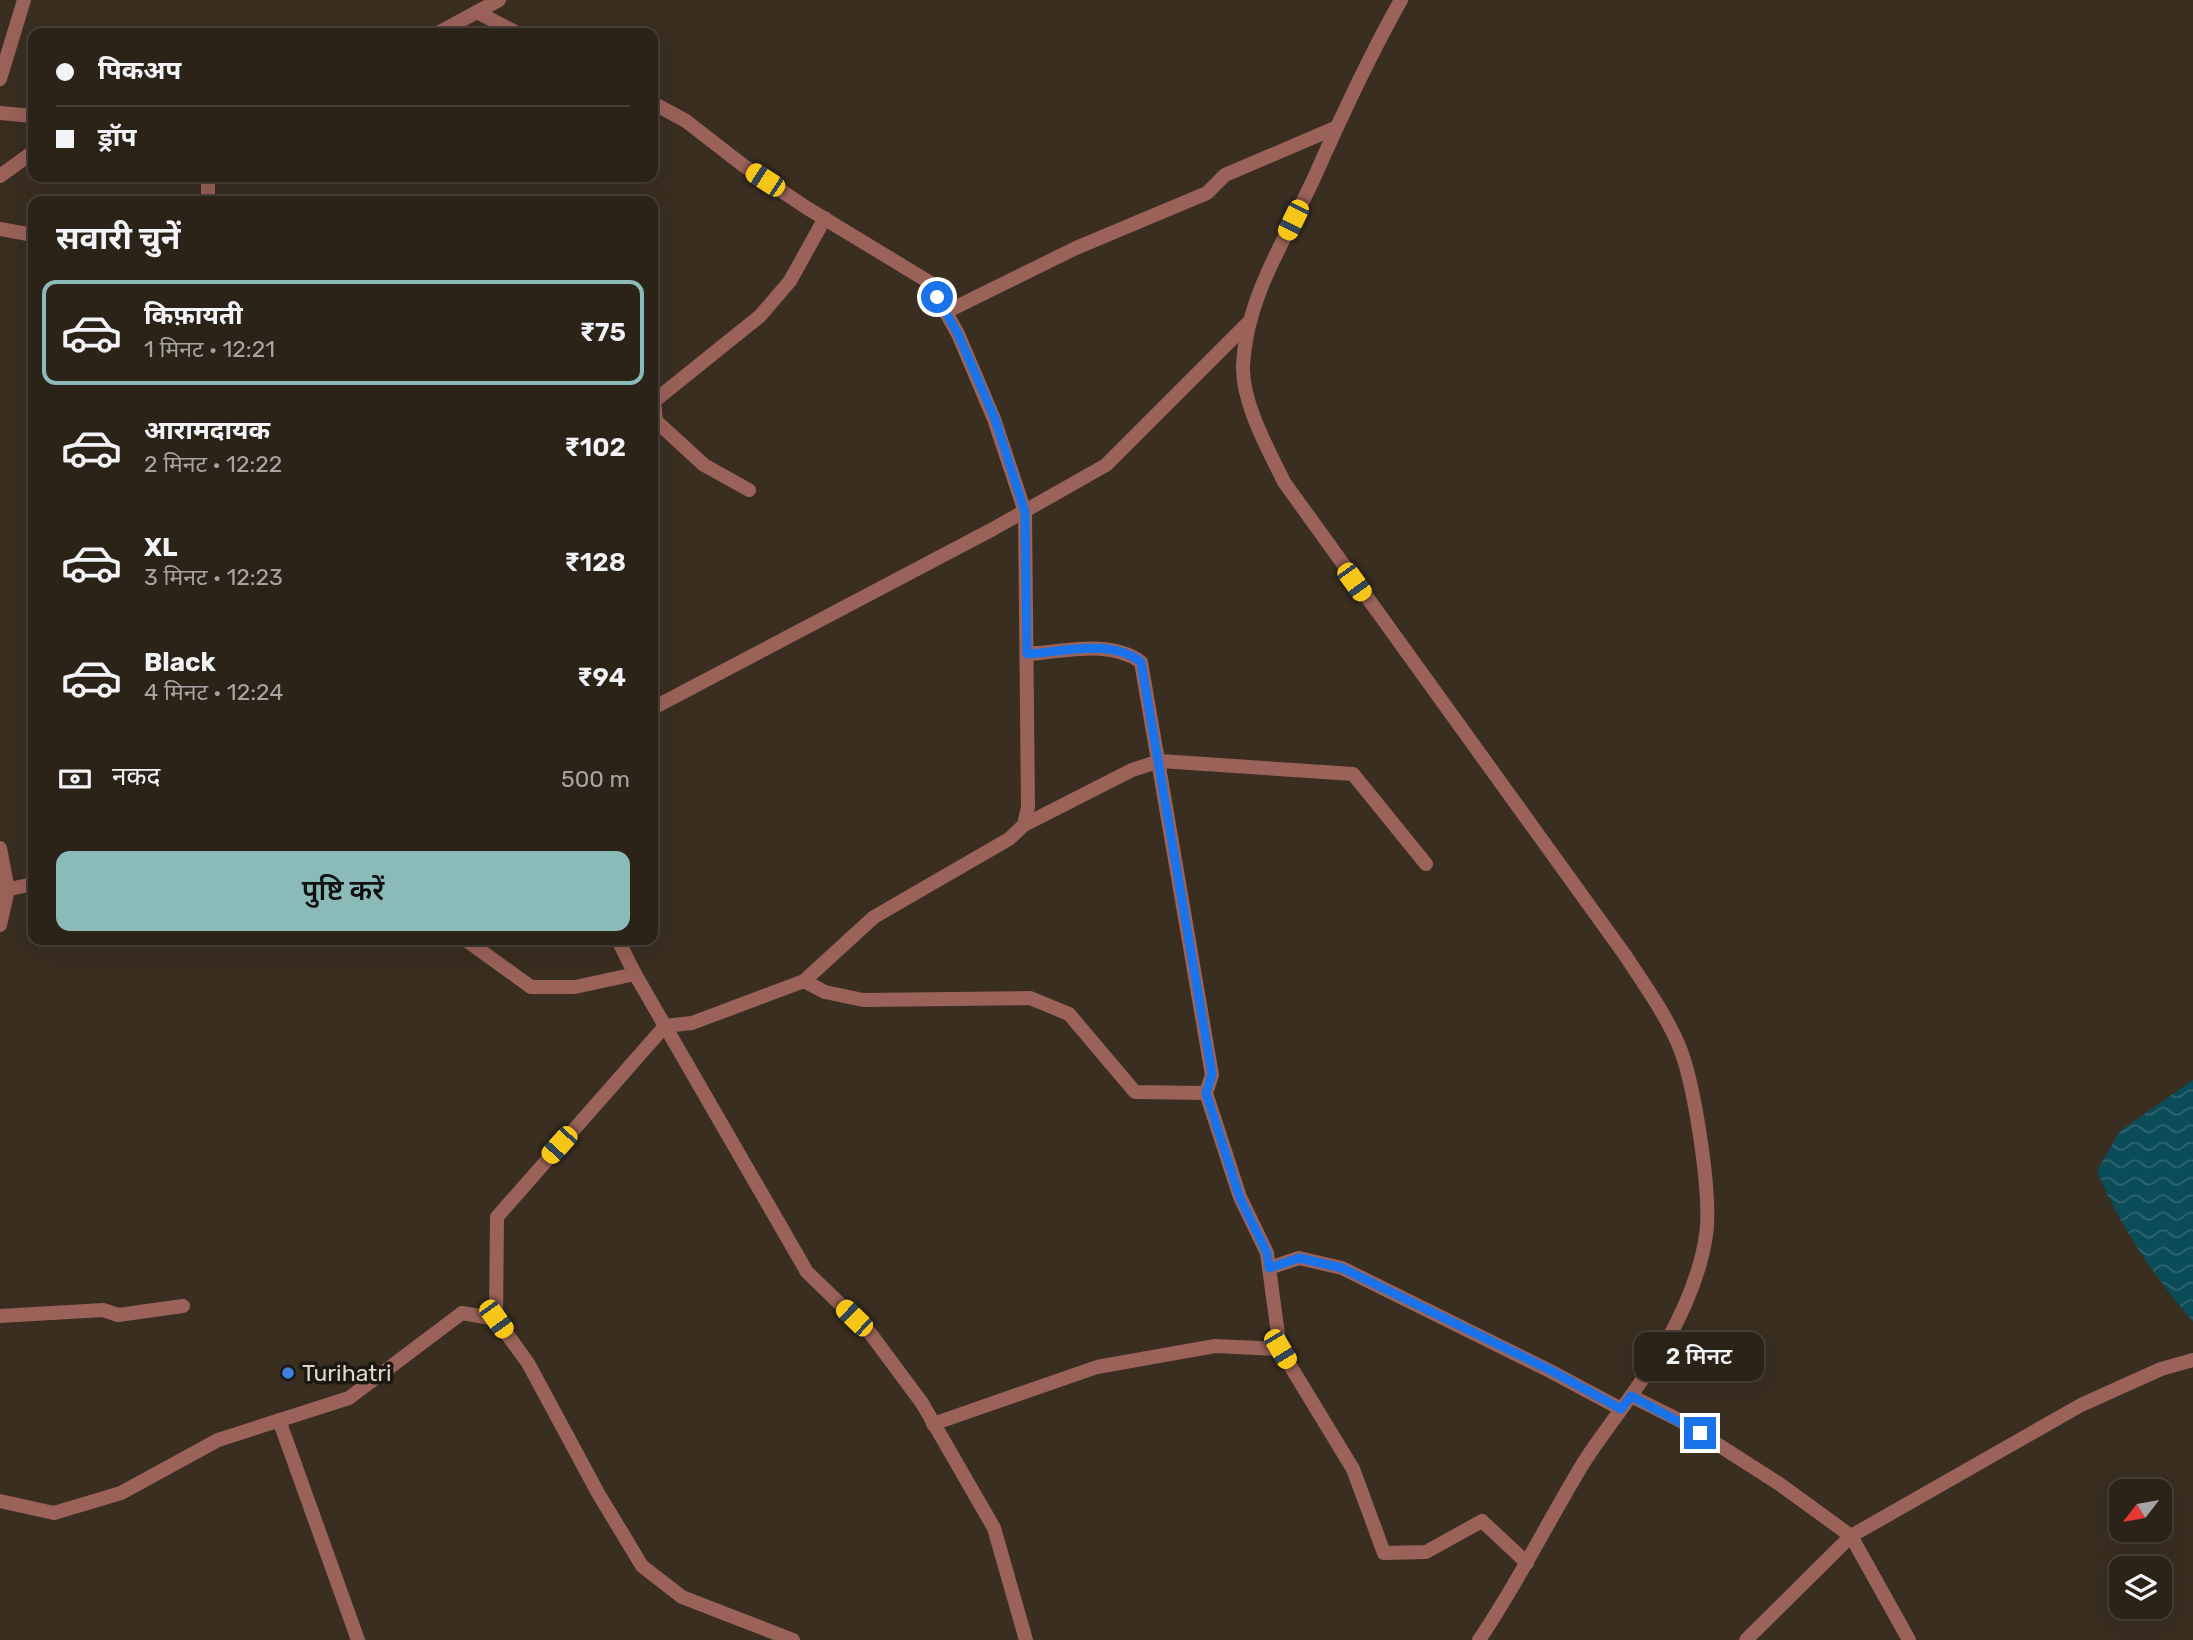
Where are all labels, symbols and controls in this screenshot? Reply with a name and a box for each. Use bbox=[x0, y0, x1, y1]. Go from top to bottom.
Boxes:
text: पिकअप bbox=[98, 55, 181, 86]
text: ड्रॉप bbox=[98, 122, 136, 153]
car bbox=[742, 160, 789, 200]
car bbox=[1275, 197, 1312, 243]
text: सवारी चुनें bbox=[56, 219, 181, 257]
route start bbox=[921, 281, 953, 313]
text: किफ़ायती bbox=[144, 300, 243, 331]
icon: car bbox=[60, 301, 123, 364]
text: ₹75 bbox=[580, 317, 626, 348]
text: 1 मिनट · 12:21 bbox=[144, 335, 275, 363]
text: आरामदायक bbox=[144, 415, 270, 446]
icon: car bbox=[60, 416, 123, 479]
text: ₹102 bbox=[564, 432, 626, 463]
text: 2 मिनट · 12:22 bbox=[144, 450, 282, 478]
icon: car bbox=[60, 531, 123, 594]
text: XL bbox=[144, 532, 177, 563]
text: ₹128 bbox=[564, 547, 626, 578]
car bbox=[1334, 559, 1375, 605]
text: 3 मिनट · 12:23 bbox=[144, 563, 283, 591]
icon: car bbox=[60, 646, 123, 709]
text: Black bbox=[144, 647, 216, 678]
text: ₹94 bbox=[577, 662, 626, 693]
text: 4 मिनट · 12:24 bbox=[144, 678, 284, 706]
icon: cash bbox=[56, 760, 94, 798]
text: नकद bbox=[112, 761, 160, 792]
text: 500 m bbox=[561, 765, 630, 793]
button: पुष्टि करें bbox=[56, 851, 630, 931]
car bbox=[538, 1122, 581, 1168]
car bbox=[476, 1296, 517, 1342]
car bbox=[832, 1296, 877, 1340]
car bbox=[1261, 1326, 1300, 1372]
callout: 2 मिनट bbox=[1635, 1332, 1765, 1380]
text: 2 मिनट bbox=[1666, 1342, 1732, 1370]
place label: Turihatri bbox=[302, 1359, 392, 1387]
marker: Turihatri bbox=[280, 1365, 296, 1381]
route end bbox=[1684, 1417, 1716, 1449]
north arrow bbox=[2109, 1479, 2172, 1542]
map controls bbox=[2109, 1479, 2172, 1619]
button: layers bbox=[2109, 1556, 2172, 1619]

